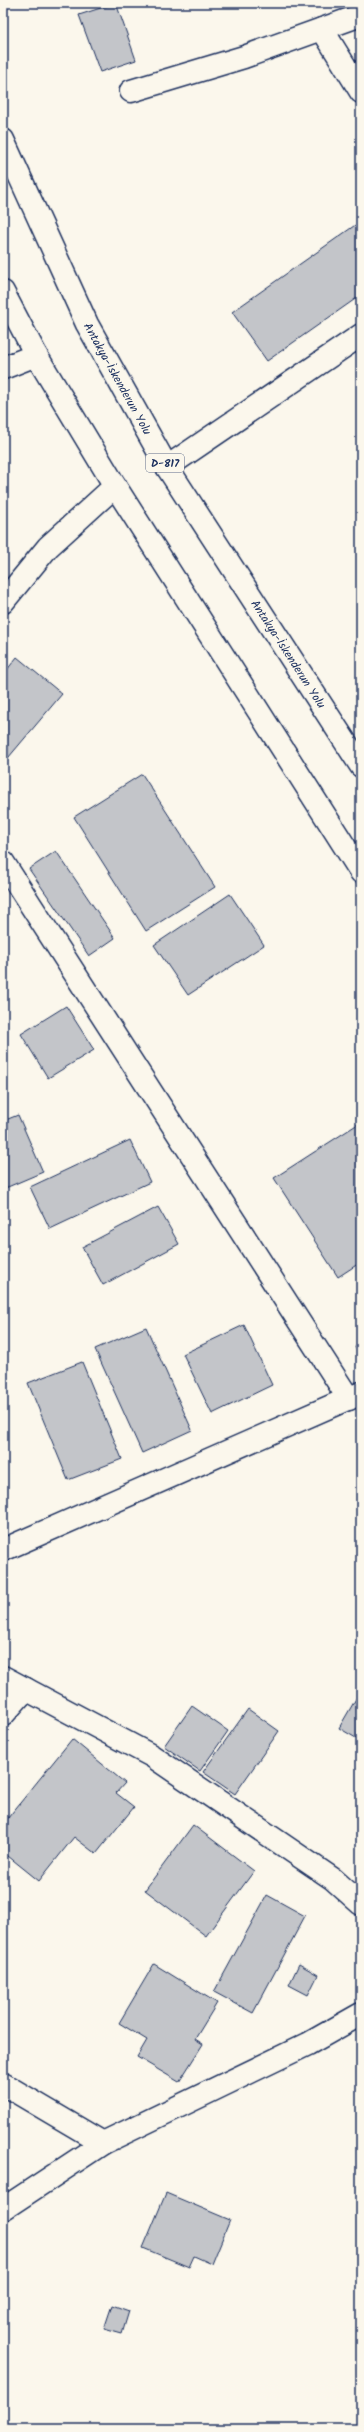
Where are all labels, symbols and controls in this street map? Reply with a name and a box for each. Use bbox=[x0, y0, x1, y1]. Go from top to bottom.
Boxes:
street label: Antakya-İskenderun Yolu bbox=[78, 319, 156, 439]
road number: D-817 bbox=[146, 454, 184, 472]
street label: Antakya-İskenderun Yolu bbox=[246, 596, 330, 713]

